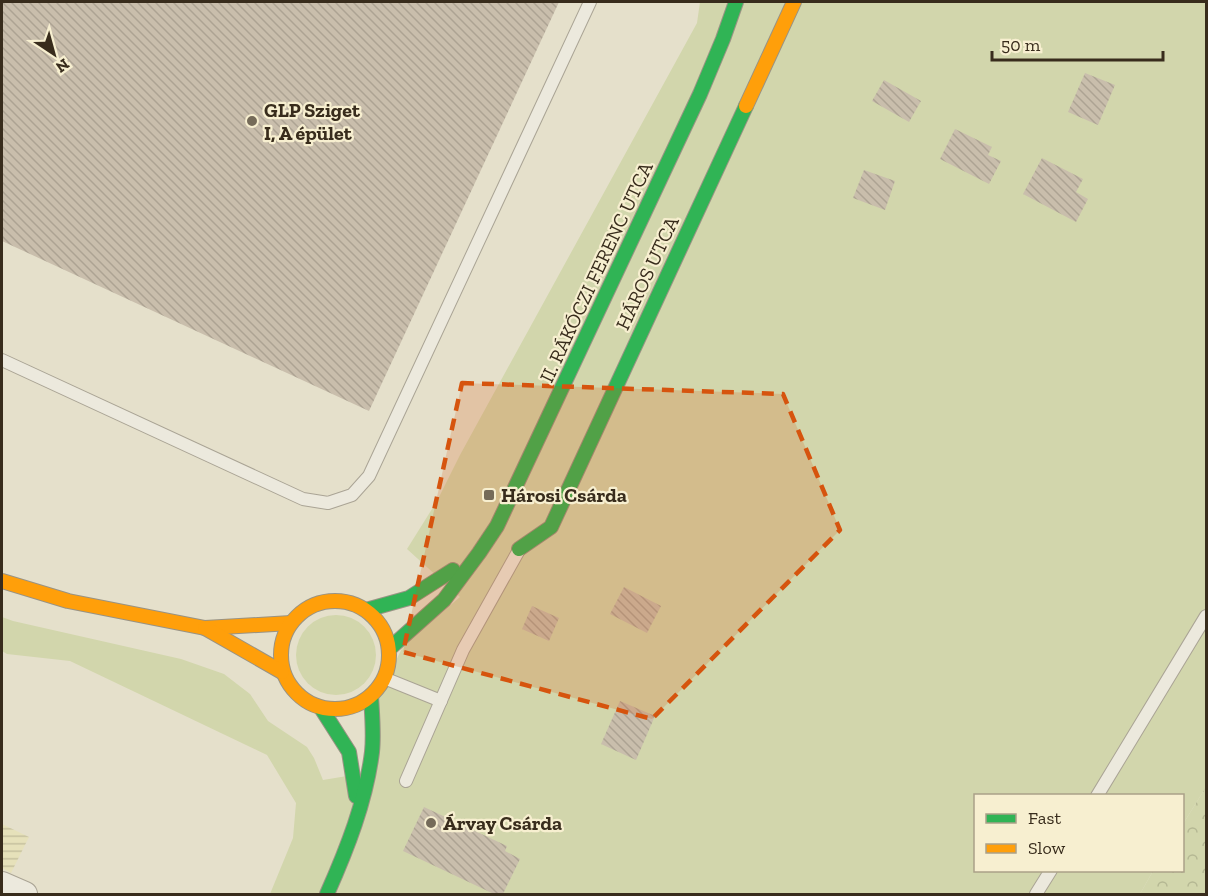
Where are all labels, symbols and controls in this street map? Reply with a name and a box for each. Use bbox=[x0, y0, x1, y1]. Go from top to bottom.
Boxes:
north arrow bbox=[24, 24, 84, 84]
scale bar bbox=[992, 24, 1163, 62]
text: 50 m bbox=[1001, 34, 1041, 56]
text: N bbox=[52, 54, 73, 77]
place label: GLP Sziget I, A épület bbox=[264, 98, 361, 145]
marker: GLP Sziget I, A épület bbox=[245, 114, 259, 128]
street label: II. RÁKÓCZI FERENC UTCA bbox=[534, 157, 658, 386]
street label: HÁROS UTCA bbox=[610, 211, 684, 334]
place label: Hárosi Csárda bbox=[501, 483, 627, 507]
marker: Hárosi Csárda bbox=[482, 488, 496, 502]
legend bbox=[974, 794, 1184, 872]
text: Fast bbox=[1028, 807, 1061, 829]
place label: Árvay Csárda bbox=[443, 811, 562, 835]
marker: Árvay Csárda bbox=[424, 816, 438, 830]
text: Slow bbox=[1028, 837, 1065, 859]

